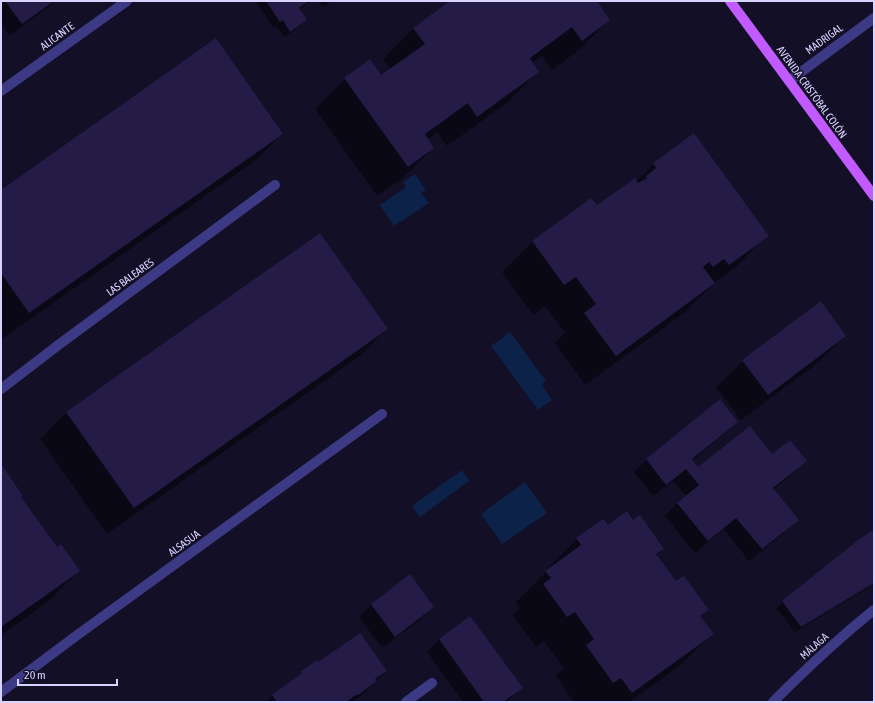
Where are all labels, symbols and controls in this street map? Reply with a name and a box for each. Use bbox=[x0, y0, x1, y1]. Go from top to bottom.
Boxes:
street label: ALICANTE bbox=[38, 20, 76, 52]
street label: MADRIGAL bbox=[803, 21, 845, 56]
street label: AVENIDA CRISTÓBAL COLÓN bbox=[775, 44, 849, 140]
street label: LAS BALEARES bbox=[104, 256, 156, 298]
street label: ALSASUA bbox=[166, 527, 203, 558]
street label: MÁLAGA bbox=[797, 630, 831, 662]
scale bar bbox=[18, 661, 117, 687]
text: 20 m bbox=[24, 668, 46, 682]

